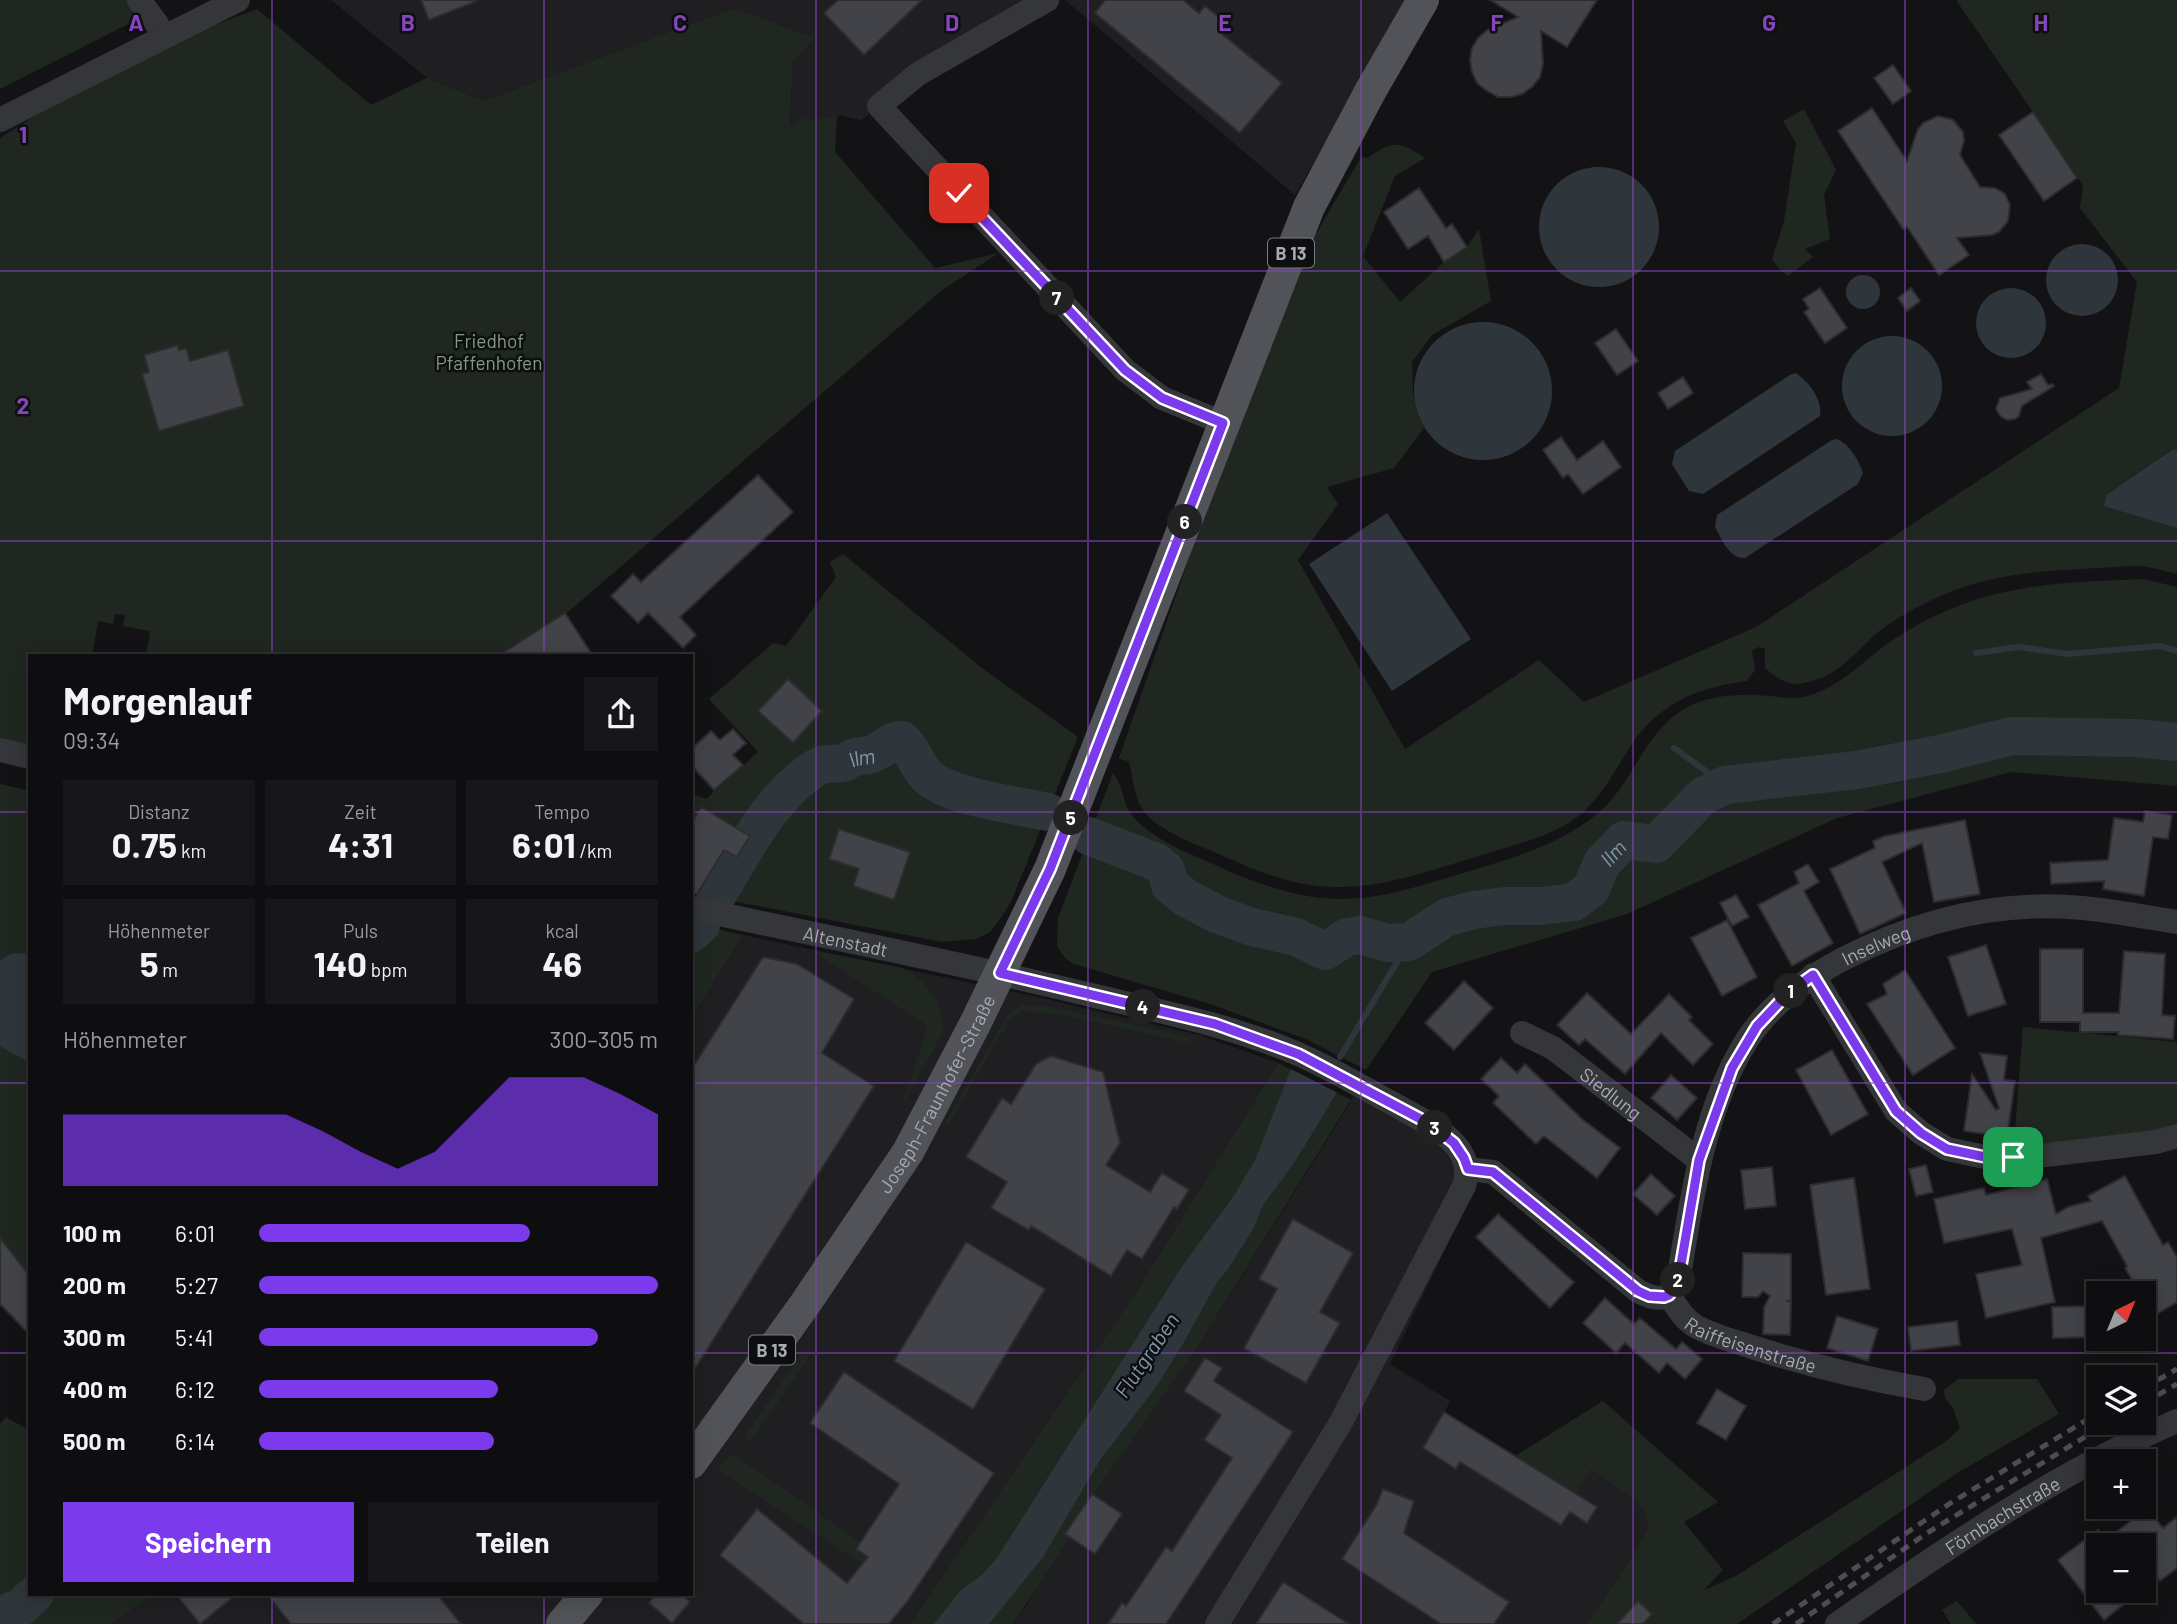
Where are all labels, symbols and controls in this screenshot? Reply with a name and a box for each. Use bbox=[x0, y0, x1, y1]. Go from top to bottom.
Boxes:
text: A bbox=[128, 8, 144, 36]
text: B bbox=[401, 8, 415, 36]
text: C bbox=[673, 8, 687, 36]
text: D bbox=[945, 8, 959, 36]
text: E bbox=[1218, 8, 1232, 36]
text: F bbox=[1491, 8, 1504, 36]
text: G bbox=[1762, 8, 1776, 36]
text: H bbox=[2034, 8, 2048, 36]
text: 1 bbox=[19, 120, 27, 148]
pin bbox=[929, 163, 989, 223]
icon: check bbox=[940, 174, 978, 212]
road number: B 13 bbox=[1268, 239, 1314, 268]
pin: 7 bbox=[1040, 280, 1074, 316]
text: 7 bbox=[1052, 286, 1061, 309]
park label: Friedhof Pfaffenhofen bbox=[436, 329, 542, 374]
text: 2 bbox=[17, 391, 29, 419]
pin: 6 bbox=[1168, 504, 1202, 540]
text: 6 bbox=[1179, 510, 1190, 533]
text: Morgenlauf bbox=[63, 677, 252, 723]
button: share bbox=[584, 677, 658, 751]
text: 09:34 bbox=[63, 726, 120, 754]
water label: Ilm bbox=[843, 742, 876, 771]
text: Distanz bbox=[128, 800, 189, 823]
text: Zeit bbox=[344, 800, 377, 823]
text: Tempo bbox=[534, 800, 590, 823]
pin: 5 bbox=[1054, 800, 1088, 836]
text: 5 bbox=[1065, 806, 1076, 829]
text: 0.75 bbox=[111, 823, 177, 865]
text: 4:31 bbox=[328, 823, 393, 865]
text: 6:01 bbox=[512, 823, 576, 865]
water label: Ilm bbox=[1594, 834, 1630, 871]
text: km bbox=[177, 839, 206, 862]
text: /km bbox=[576, 839, 612, 862]
text: Höhenmeter bbox=[108, 919, 210, 942]
text: Puls bbox=[343, 919, 378, 942]
text: kcal bbox=[546, 919, 579, 942]
street label: Altenstadt bbox=[801, 920, 890, 961]
street label: Inselweg bbox=[1837, 920, 1913, 969]
text: 5 bbox=[140, 942, 159, 984]
text: 140 bbox=[314, 942, 367, 984]
text: 46 bbox=[542, 942, 582, 984]
text: m bbox=[159, 958, 178, 981]
text: bpm bbox=[367, 958, 407, 981]
pin: 1 bbox=[1774, 974, 1809, 1009]
text: 1 bbox=[1787, 979, 1794, 1002]
pin: 4 bbox=[1126, 990, 1160, 1024]
street label: Joseph-Fraunhofer-Straße bbox=[872, 991, 999, 1197]
text: 4 bbox=[1137, 995, 1148, 1018]
text: Höhenmeter bbox=[63, 1025, 187, 1053]
text: 300–305 m bbox=[550, 1025, 658, 1053]
street label: Siedlung bbox=[1576, 1062, 1647, 1124]
pin: 3 bbox=[1418, 1110, 1452, 1146]
text: 3 bbox=[1429, 1116, 1440, 1139]
pin bbox=[1983, 1127, 2043, 1187]
icon: arrive bbox=[1994, 1138, 2032, 1176]
text: 100 m bbox=[63, 1219, 121, 1247]
text: 6:01 bbox=[175, 1219, 215, 1247]
pin: 2 bbox=[1660, 1262, 1696, 1298]
text: 2 bbox=[1672, 1268, 1683, 1291]
text: 200 m bbox=[63, 1271, 126, 1299]
text: 5:27 bbox=[175, 1271, 218, 1299]
north arrow bbox=[2086, 1281, 2156, 1351]
map controls bbox=[2086, 1281, 2156, 1603]
water label: Flutgraben bbox=[1109, 1308, 1183, 1402]
street label: Raiffeisenstraße bbox=[1681, 1311, 1819, 1377]
text: 300 m bbox=[63, 1323, 125, 1351]
text: 5:41 bbox=[175, 1323, 213, 1351]
road number: B 13 bbox=[749, 1336, 795, 1364]
button: layers bbox=[2086, 1365, 2156, 1435]
text: 400 m bbox=[63, 1375, 127, 1403]
text: 6:12 bbox=[175, 1375, 215, 1403]
text: 500 m bbox=[63, 1427, 125, 1455]
text: 6:14 bbox=[175, 1427, 215, 1455]
button: + bbox=[2086, 1449, 2156, 1519]
street label: Förnbachstraße bbox=[1940, 1471, 2064, 1559]
button: Speichern bbox=[63, 1502, 354, 1582]
button: Teilen bbox=[368, 1502, 658, 1582]
button: − bbox=[2086, 1533, 2156, 1603]

